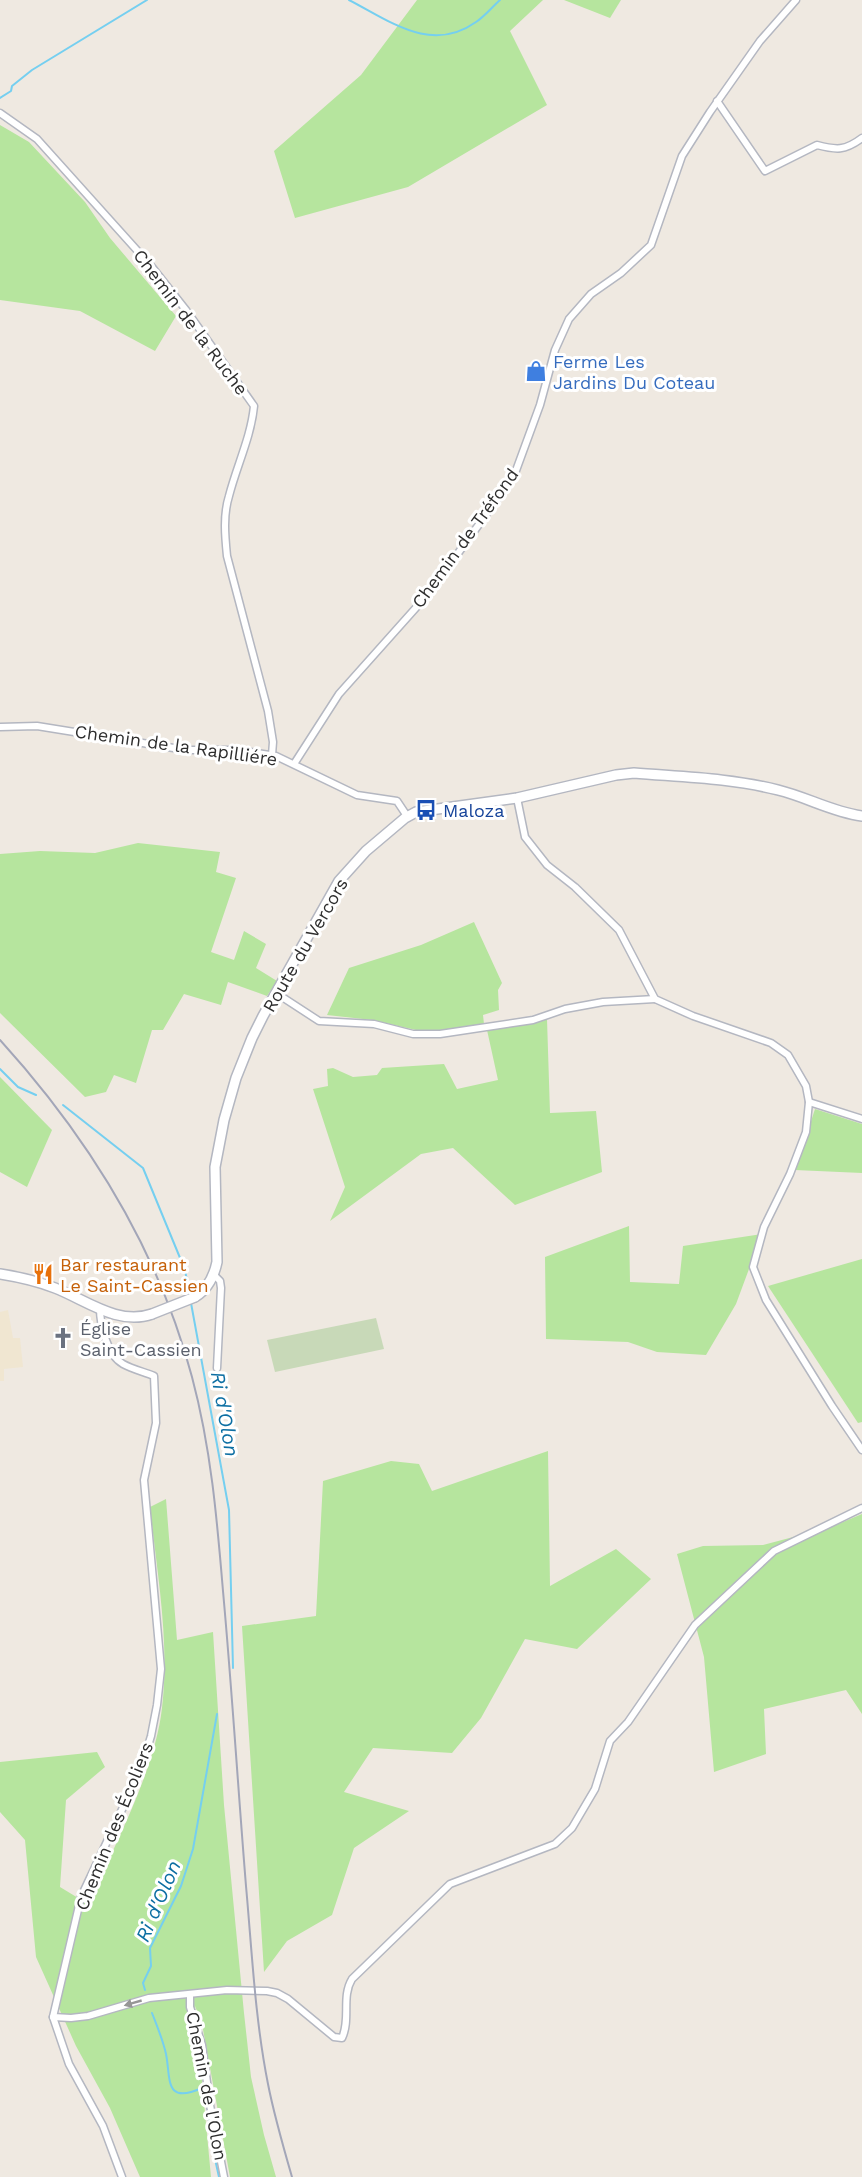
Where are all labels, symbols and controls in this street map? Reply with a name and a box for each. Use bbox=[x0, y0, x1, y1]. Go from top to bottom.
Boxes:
street label: Chemin de la Ruche bbox=[129, 245, 253, 399]
place label: Ferme Les Jardins Du Coteau bbox=[553, 351, 715, 393]
shop icon: Ferme Les Jardins Du Coteau bbox=[524, 359, 548, 383]
street label: Chemin de Tréfond bbox=[407, 464, 523, 612]
street label: Chemin de la Rapilliére bbox=[73, 720, 279, 770]
bus stop icon: Maloza bbox=[414, 798, 438, 822]
place label: Maloza bbox=[443, 800, 504, 821]
street label: Route du Vercors bbox=[258, 874, 352, 1016]
place label: Bar restaurant Le Saint-Cassien bbox=[60, 1254, 209, 1296]
restaurant icon: Bar restaurant Le Saint-Cassien bbox=[31, 1262, 55, 1286]
place label: Église Saint-Cassien bbox=[80, 1318, 202, 1360]
church icon: Église Saint-Cassien bbox=[51, 1326, 75, 1350]
water label: Ri d'Olon bbox=[206, 1370, 244, 1458]
street label: Chemin des Écoliers bbox=[71, 1739, 157, 1913]
water label: Ri d'Olon bbox=[130, 1857, 186, 1945]
one-way arrow bbox=[124, 1999, 142, 2008]
street label: Chemin de l'Olon bbox=[182, 2010, 232, 2162]

